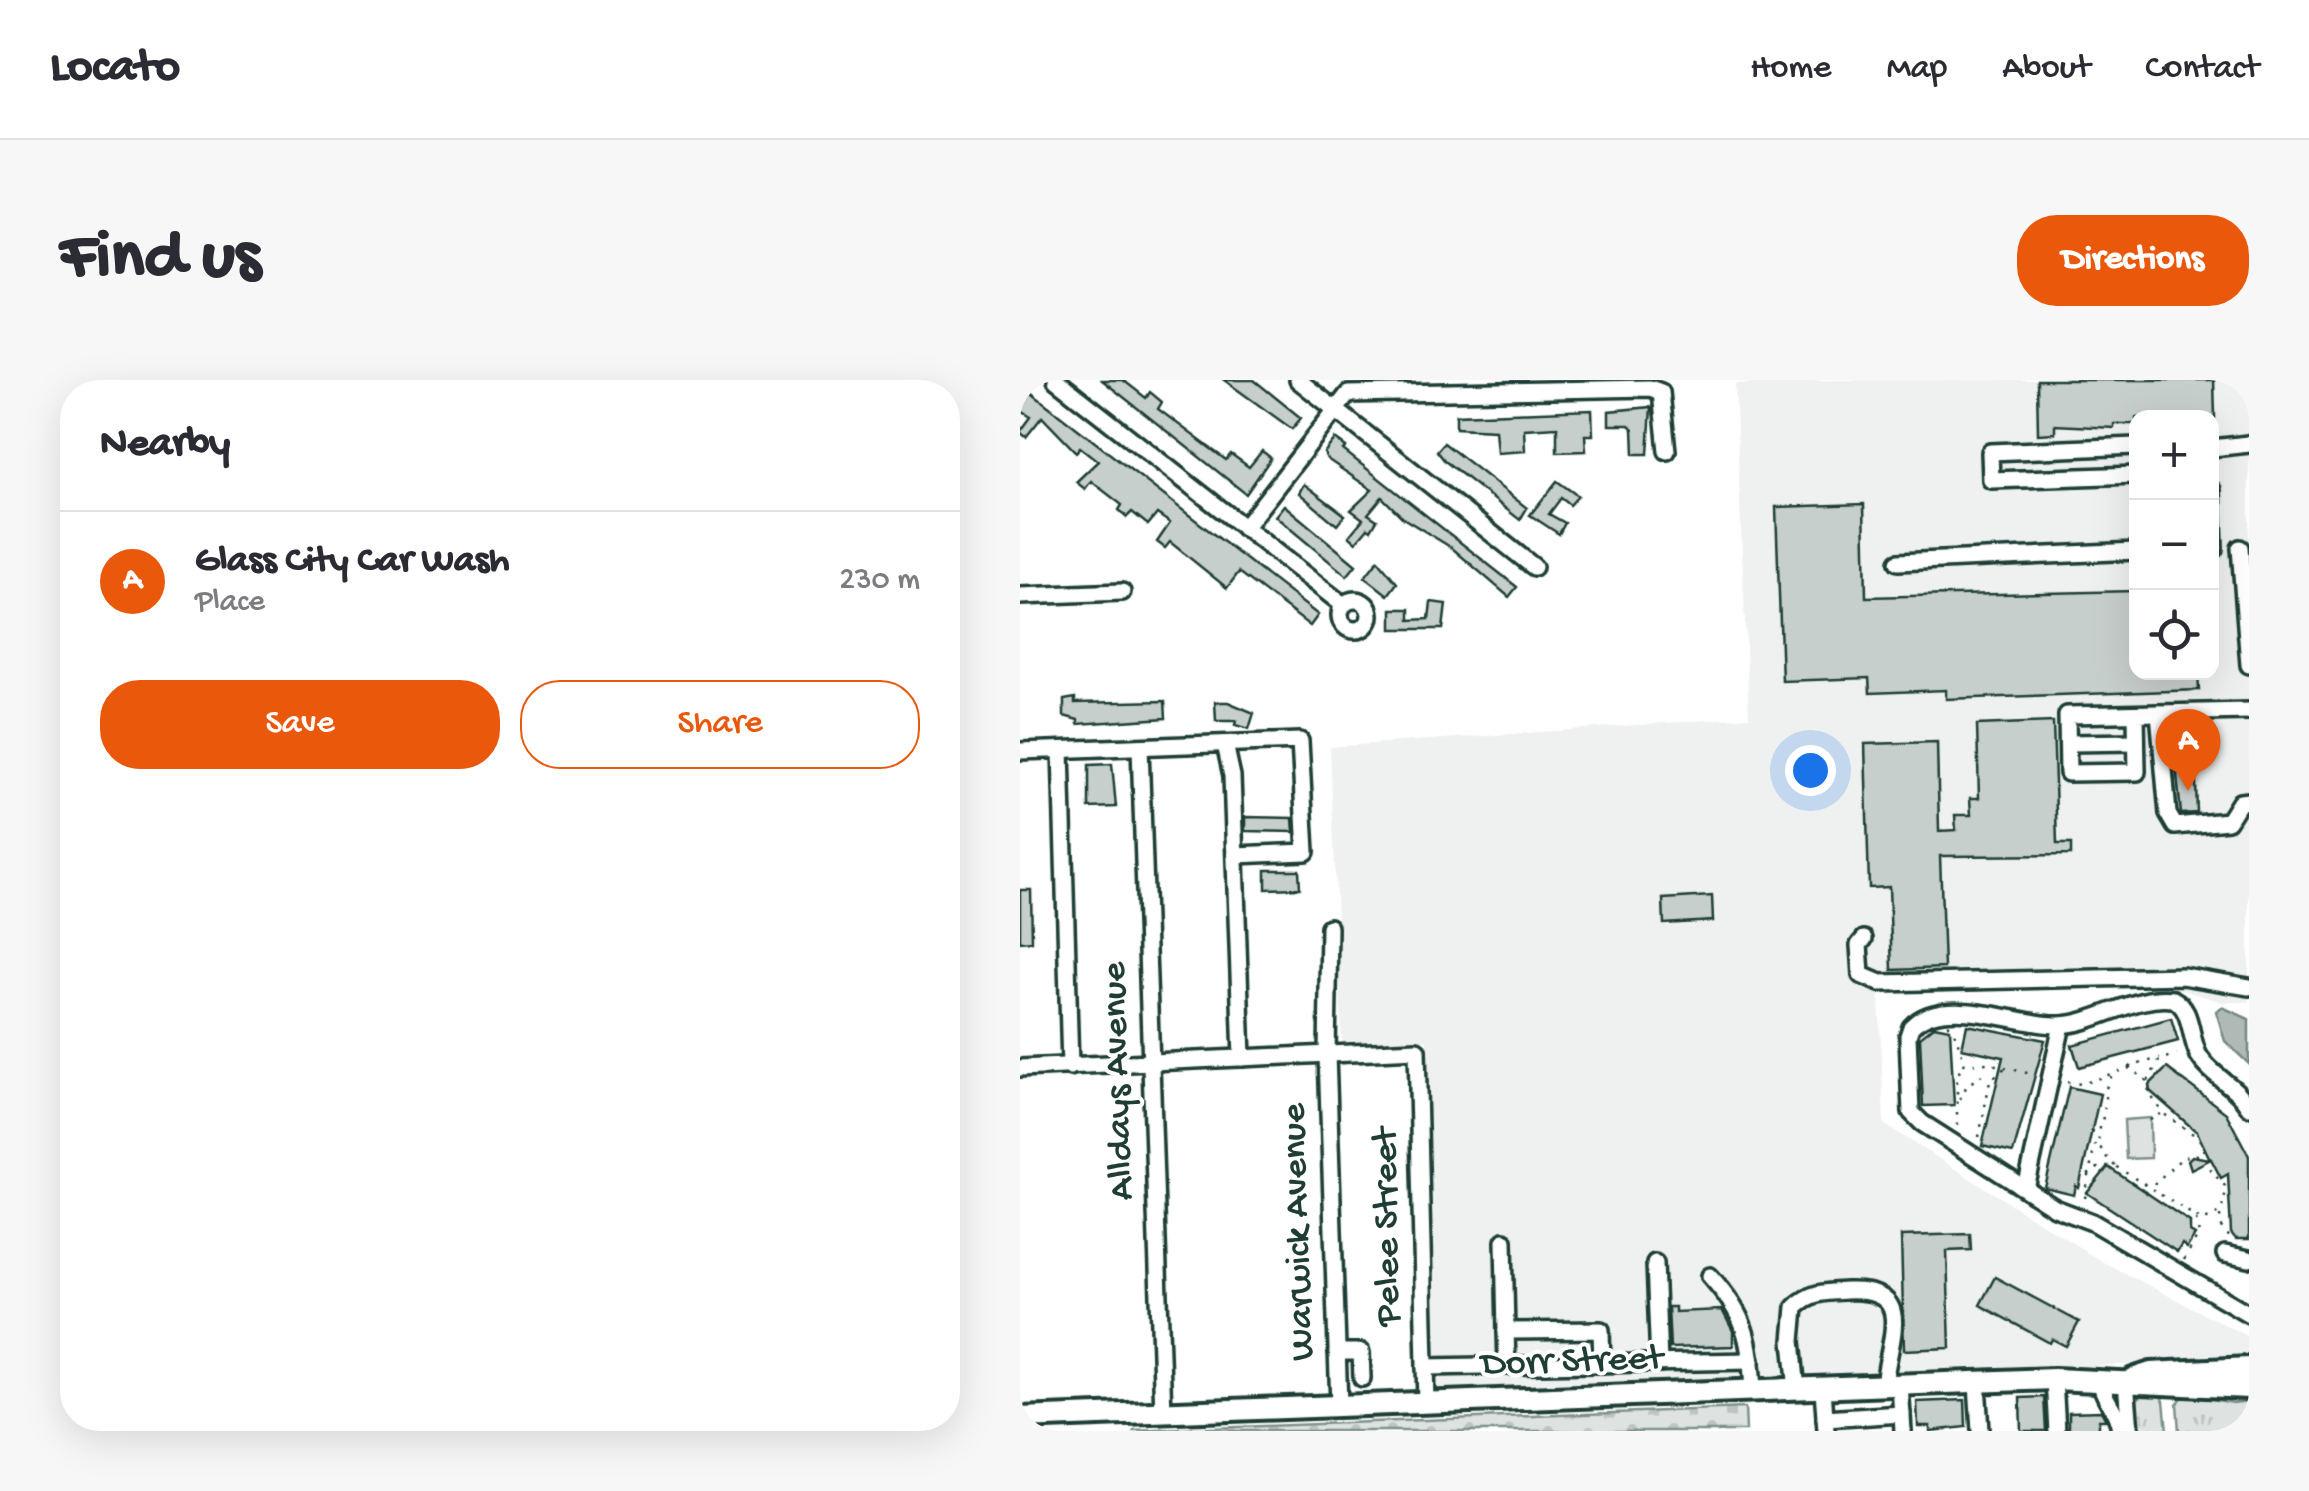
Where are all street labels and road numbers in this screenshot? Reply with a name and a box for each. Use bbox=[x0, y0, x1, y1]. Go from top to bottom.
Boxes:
street label: Alldays Avenue bbox=[1094, 961, 1146, 1201]
street label: Warwick Avenue bbox=[1274, 1102, 1326, 1362]
street label: Pelee Street bbox=[1365, 1124, 1413, 1328]
street label: Dorr Street bbox=[1477, 1338, 1667, 1388]

